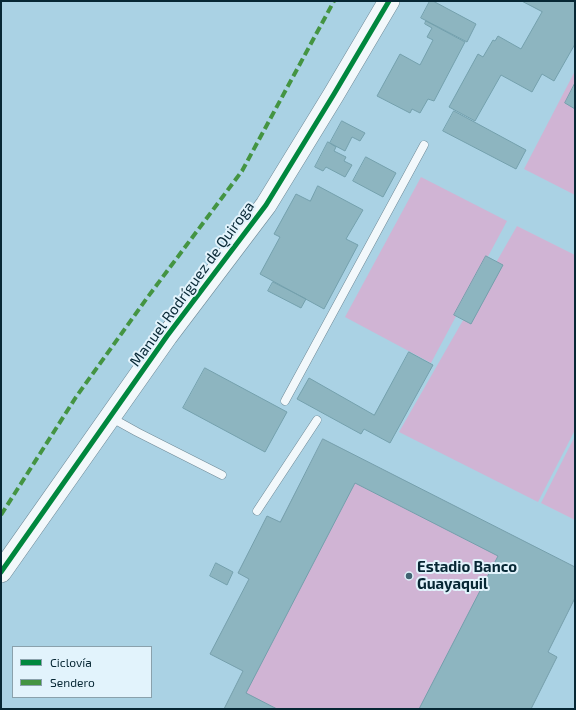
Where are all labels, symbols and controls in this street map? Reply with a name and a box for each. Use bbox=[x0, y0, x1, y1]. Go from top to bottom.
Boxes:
street label: Manuel Rodríguez de Quiroga bbox=[126, 198, 258, 370]
place label: Estadio Banco Guayaquil bbox=[417, 558, 517, 593]
marker: Estadio Banco Guayaquil bbox=[404, 571, 414, 581]
legend bbox=[12, 646, 152, 698]
text: Ciclovía bbox=[50, 655, 92, 669]
text: Sendero bbox=[50, 675, 95, 689]

